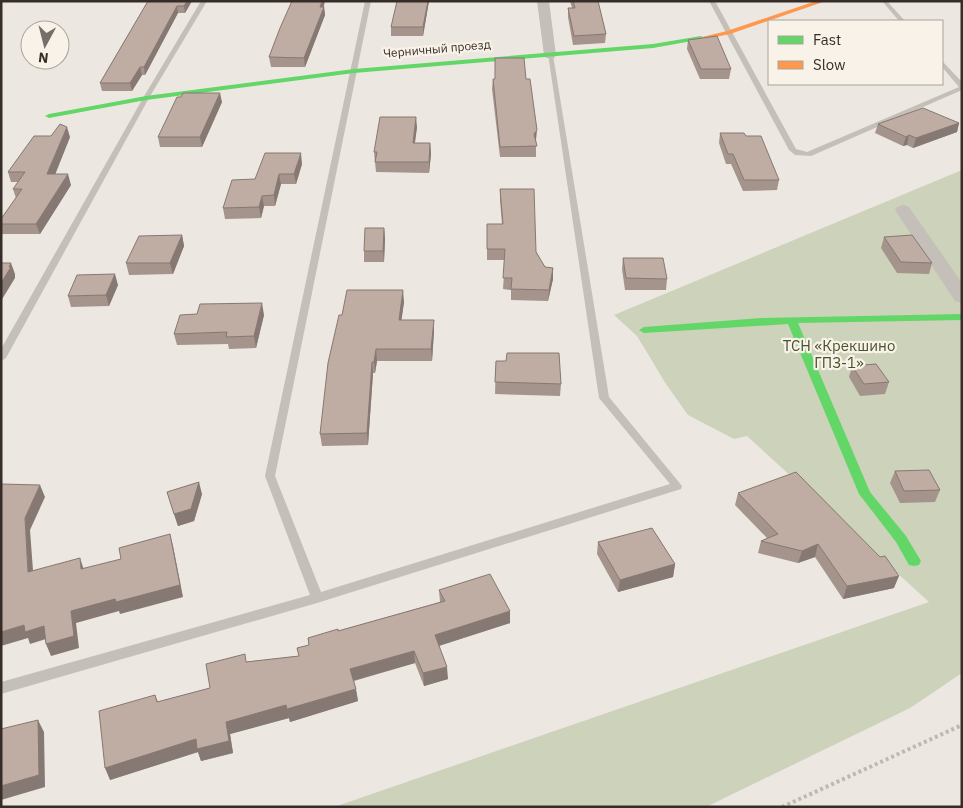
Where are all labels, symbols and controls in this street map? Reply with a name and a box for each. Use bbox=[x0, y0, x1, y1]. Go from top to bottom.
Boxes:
north arrow bbox=[20, 20, 70, 70]
legend bbox=[768, 20, 943, 85]
text: Fast bbox=[813, 30, 841, 49]
street label: Черничный проезд bbox=[383, 36, 491, 61]
text: N bbox=[37, 48, 50, 67]
text: Slow bbox=[813, 55, 846, 74]
park label: ТСН «Крекшино ГПЗ-1» bbox=[783, 336, 895, 372]

